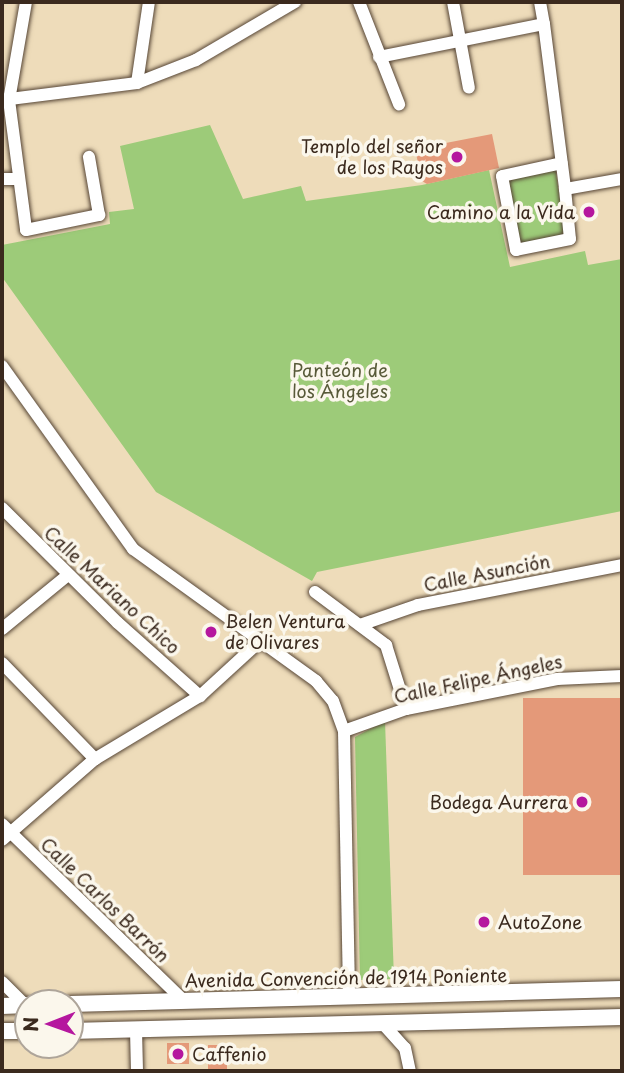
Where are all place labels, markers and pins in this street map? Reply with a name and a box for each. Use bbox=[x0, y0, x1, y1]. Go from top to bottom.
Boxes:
place label: Templo del señor de los Rayos bbox=[300, 136, 443, 178]
marker: Templo del señor de los Rayos bbox=[449, 149, 465, 165]
place label: Camino a la Vida bbox=[425, 201, 575, 223]
marker: Camino a la Vida bbox=[581, 204, 597, 220]
place label: Belen Ventura de Olivares bbox=[225, 611, 347, 654]
marker: Belen Ventura de Olivares bbox=[203, 624, 219, 640]
place label: Bodega Aurrera bbox=[428, 791, 568, 813]
marker: Bodega Aurrera bbox=[574, 794, 590, 810]
place label: AutoZone bbox=[498, 911, 582, 933]
marker: AutoZone bbox=[476, 914, 492, 930]
place label: Caffenio bbox=[192, 1043, 266, 1065]
marker: Caffenio bbox=[170, 1046, 186, 1062]

